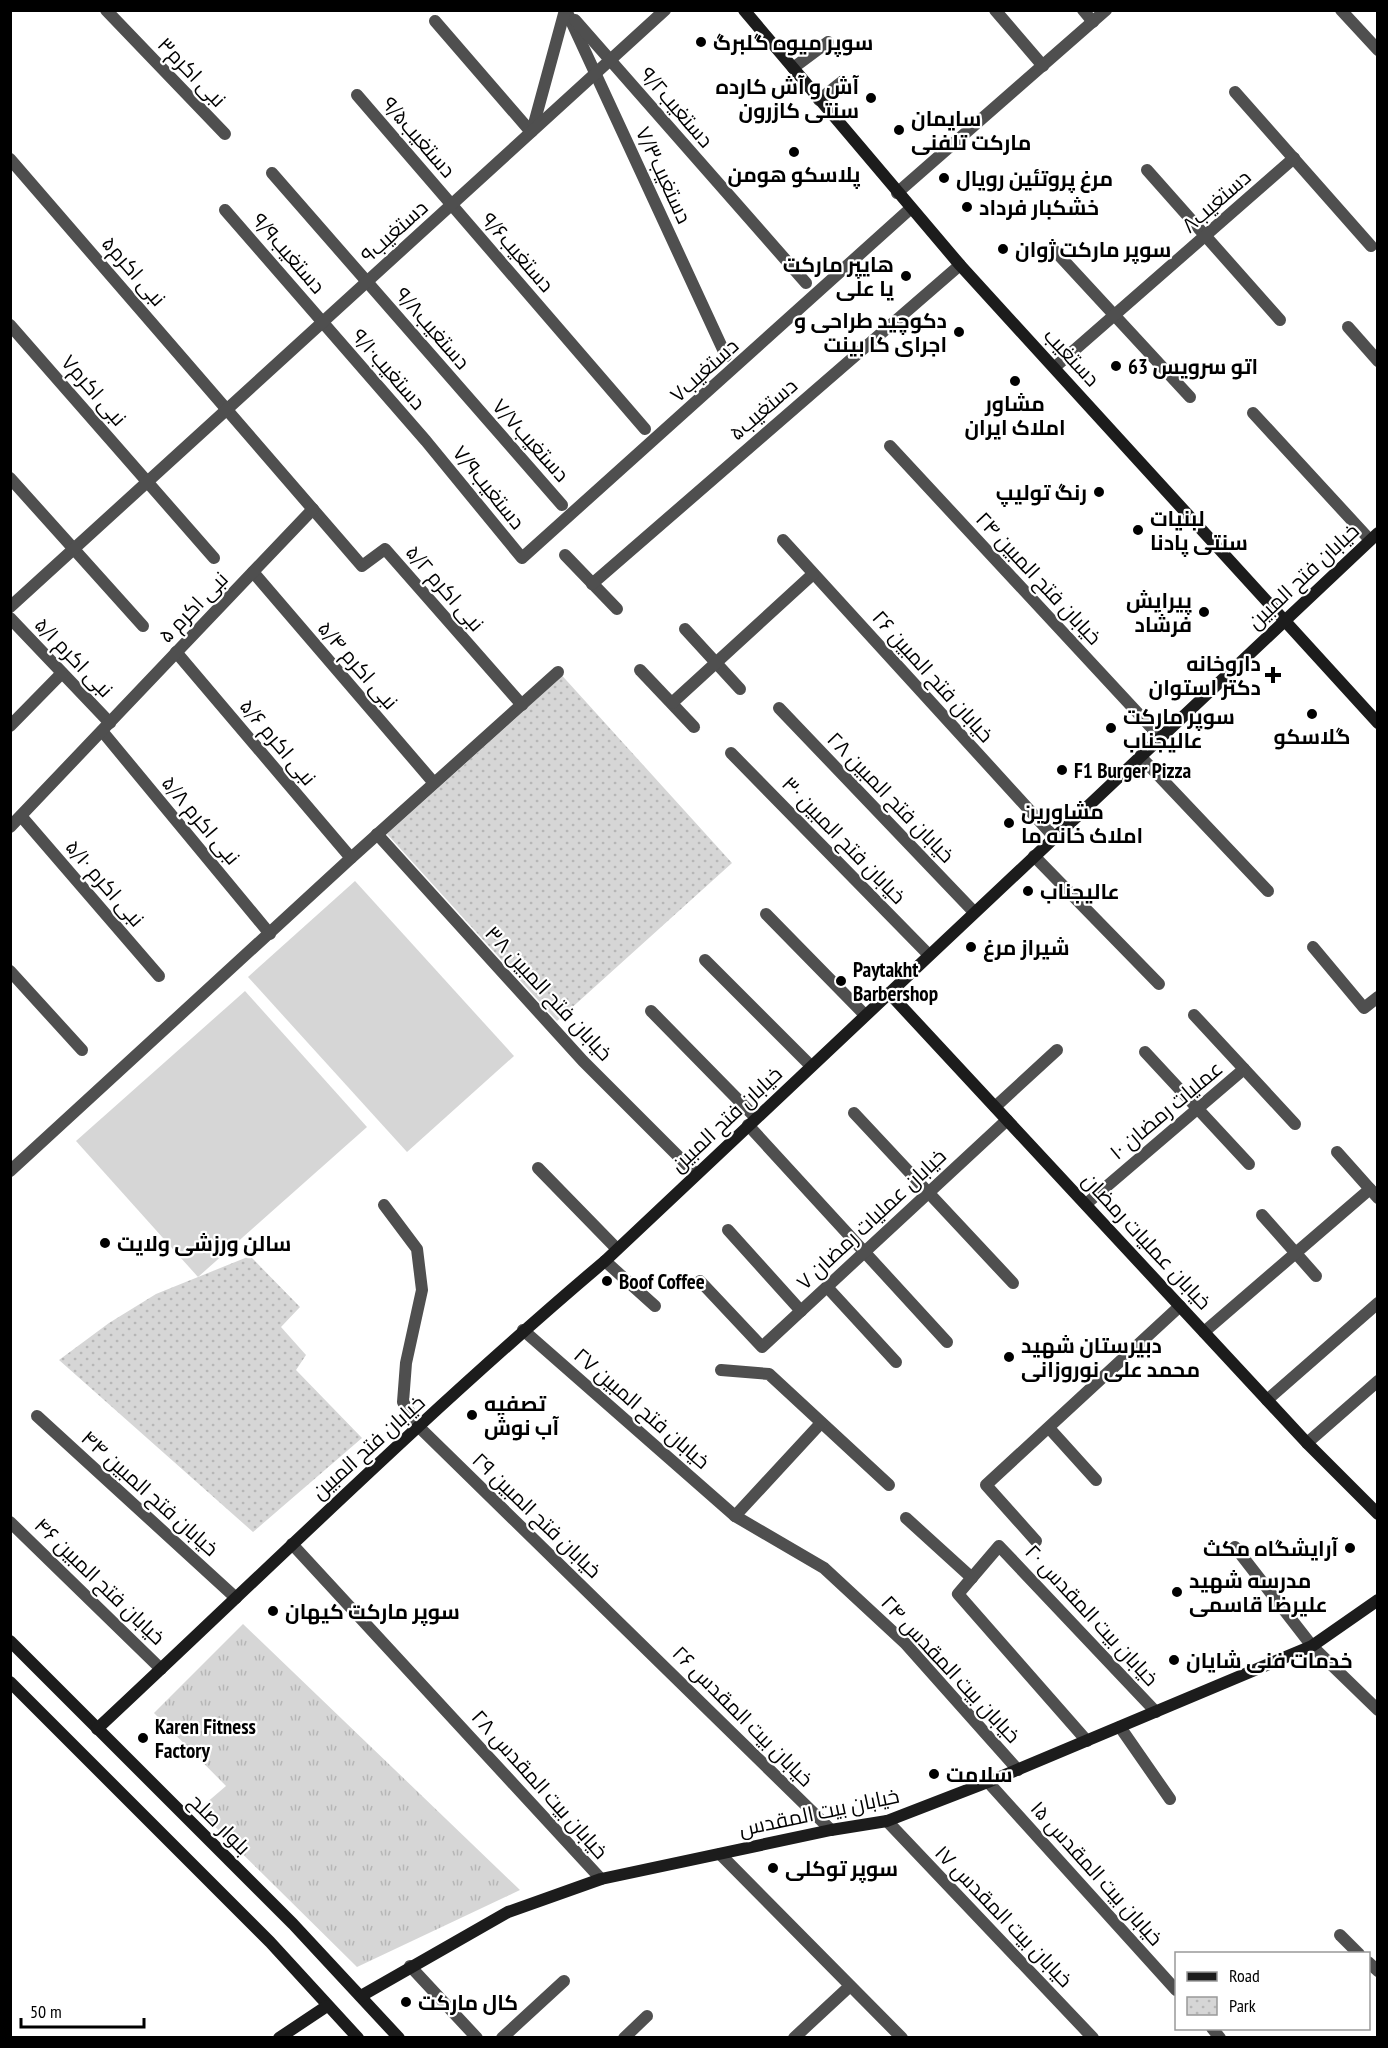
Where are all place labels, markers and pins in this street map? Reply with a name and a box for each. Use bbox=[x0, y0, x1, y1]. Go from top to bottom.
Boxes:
place label: سوپر میوه گلبرگ bbox=[713, 29, 873, 58]
marker: سوپر میوه گلبرگ bbox=[694, 35, 708, 49]
place label: آش و آش کارده سنتی کازرون bbox=[715, 73, 859, 124]
marker: آش و آش کارده سنتی کازرون bbox=[864, 91, 878, 105]
place label: سایمان مارکت تلفنی bbox=[911, 105, 1031, 156]
marker: سایمان مارکت تلفنی bbox=[892, 123, 906, 137]
marker: پلاسکو هومن bbox=[787, 145, 801, 159]
place label: پلاسکو هومن bbox=[727, 161, 861, 190]
place label: مرغ پروتئین رویال bbox=[956, 165, 1113, 194]
marker: مرغ پروتئین رویال bbox=[937, 171, 951, 185]
place label: خشکبار فرداد bbox=[979, 194, 1099, 221]
marker: خشکبار فرداد bbox=[960, 200, 974, 214]
place label: سوپر مارکت ژوان bbox=[1015, 236, 1171, 265]
marker: سوپر مارکت ژوان bbox=[996, 242, 1010, 256]
place label: هایپر مارکت یا علی bbox=[783, 251, 894, 302]
marker: هایپر مارکت یا علی bbox=[899, 269, 913, 283]
place label: دکوچید طراحی و اجرای کا بینت bbox=[794, 307, 947, 358]
marker: دکوچید طراحی و اجرای کا بینت bbox=[952, 325, 966, 339]
place label: اتو سرویس 63 bbox=[1128, 353, 1258, 380]
marker: اتو سرویس 63 bbox=[1109, 359, 1123, 373]
marker: مشاور املاک ایران bbox=[1008, 374, 1022, 388]
place label: مشاور املاک ایران bbox=[964, 390, 1066, 441]
place label: رنگ تولیپ bbox=[996, 479, 1087, 508]
marker: رنگ تولیپ bbox=[1092, 485, 1106, 499]
place label: لبنیات سنتی پادنا bbox=[1150, 505, 1248, 558]
marker: لبنیات سنتی پادنا bbox=[1131, 523, 1145, 537]
place label: پیرایش فرشاد bbox=[1126, 587, 1192, 638]
marker: پیرایش فرشاد bbox=[1197, 605, 1211, 619]
place label: داروخانه دکتر استوان bbox=[1149, 650, 1261, 701]
marker: داروخانه دکتر استوان bbox=[1266, 668, 1280, 682]
place label: سوپر مارکت عالیجناب bbox=[1123, 703, 1235, 754]
marker: گلاسکو bbox=[1305, 707, 1319, 721]
marker: سوپر مارکت عالیجناب bbox=[1104, 721, 1118, 735]
place label: گلاسکو bbox=[1273, 723, 1351, 750]
place label: F1 Burger Pizza bbox=[1074, 757, 1191, 784]
marker: F1 Burger Pizza bbox=[1055, 763, 1069, 777]
place label: مشاورین املاک خانه ما bbox=[1021, 798, 1143, 849]
marker: مشاورین املاک خانه ما bbox=[1002, 816, 1016, 830]
place label: عالیجناب bbox=[1040, 878, 1120, 905]
marker: عالیجناب bbox=[1021, 884, 1035, 898]
place label: شیراز مرغ bbox=[983, 934, 1070, 962]
marker: شیراز مرغ bbox=[964, 940, 978, 954]
place label: Paytakht Barbershop bbox=[853, 956, 938, 1007]
marker: Paytakht Barbershop bbox=[834, 974, 848, 988]
place label: سالن ورزشی ولایت bbox=[117, 1230, 291, 1257]
marker: سالن ورزشی ولایت bbox=[98, 1236, 112, 1250]
place label: Boof Coffee bbox=[619, 1268, 705, 1295]
marker: Boof Coffee bbox=[600, 1274, 614, 1288]
place label: دبیرستان شهید محمد علی نوروزانی bbox=[1021, 1332, 1200, 1383]
marker: دبیرستان شهید محمد علی نوروزانی bbox=[1002, 1350, 1016, 1364]
place label: تصفیه آب نوش bbox=[484, 1390, 559, 1441]
marker: تصفیه آب نوش bbox=[465, 1408, 479, 1422]
place label: آرایشگاه مکث bbox=[1203, 1535, 1338, 1562]
marker: آرایشگاه مکث bbox=[1343, 1541, 1357, 1555]
place label: مدرسه شهید علیرضا قاسمی bbox=[1189, 1567, 1328, 1618]
marker: مدرسه شهید علیرضا قاسمی bbox=[1170, 1585, 1184, 1599]
place label: سوپر مارکت کیهان bbox=[285, 1598, 460, 1627]
marker: سوپر مارکت کیهان bbox=[266, 1604, 280, 1618]
place label: خدمات فنی شایان bbox=[1186, 1647, 1353, 1674]
marker: خدمات فنی شایان bbox=[1167, 1653, 1181, 1667]
place label: Karen Fitness Factory bbox=[155, 1713, 256, 1764]
marker: Karen Fitness Factory bbox=[136, 1731, 150, 1745]
place label: سلامت bbox=[946, 1761, 1013, 1788]
marker: سلامت bbox=[927, 1767, 941, 1781]
place label: سوپر توکلی bbox=[785, 1855, 898, 1884]
marker: سوپر توکلی bbox=[766, 1861, 780, 1875]
place label: کال مارکت bbox=[418, 1989, 518, 2016]
marker: کال مارکت bbox=[399, 1995, 413, 2009]

